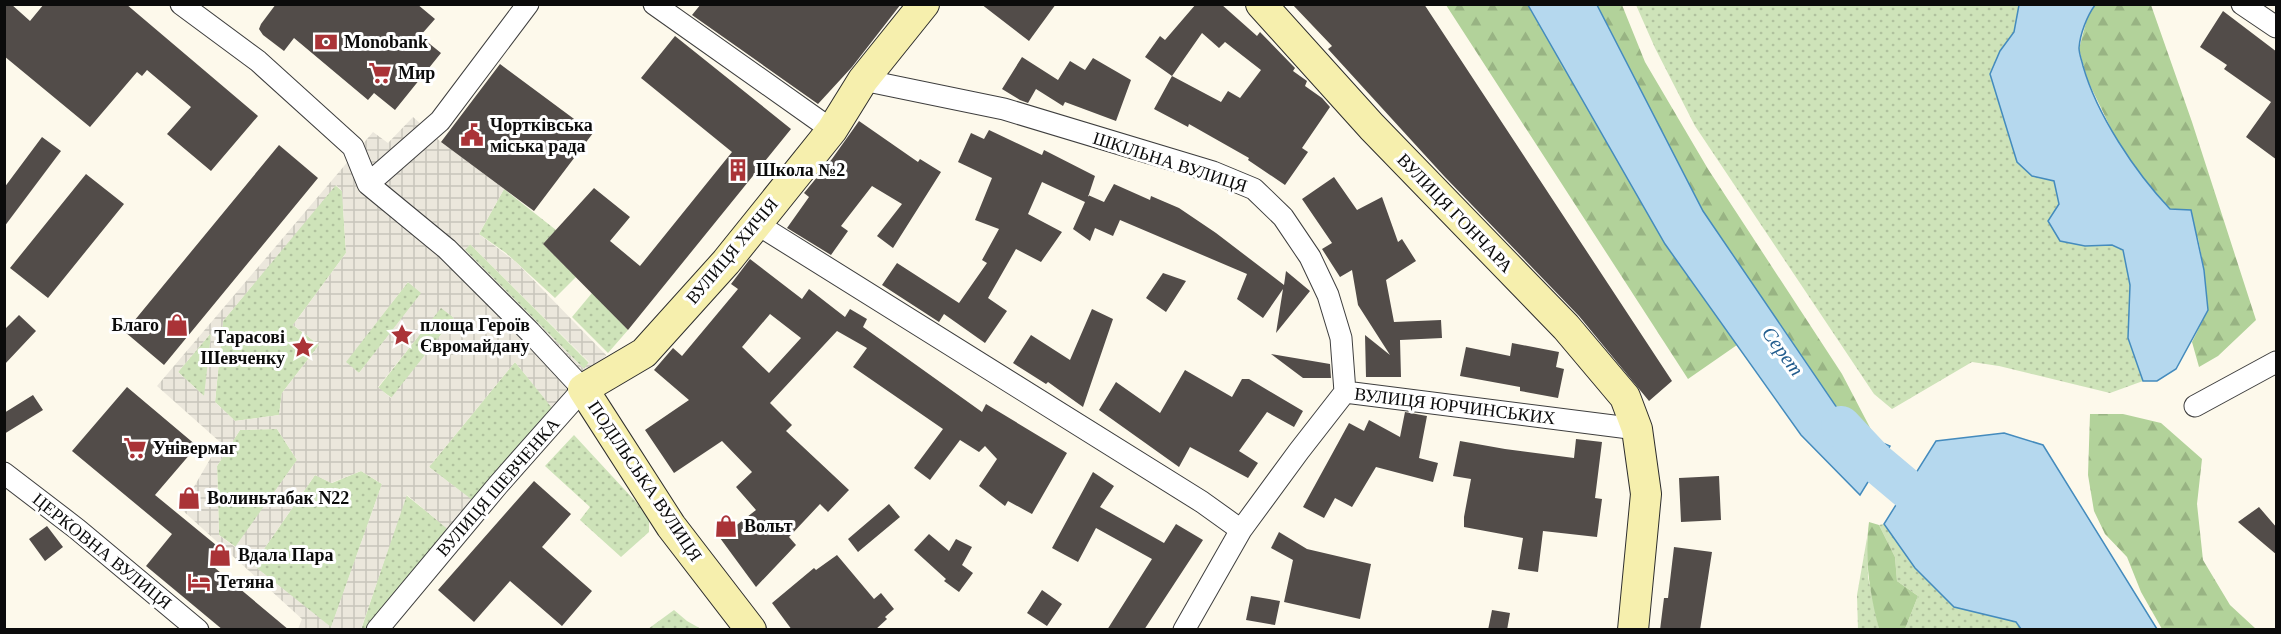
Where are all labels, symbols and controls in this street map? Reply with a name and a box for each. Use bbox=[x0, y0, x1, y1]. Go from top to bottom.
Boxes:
bank icon: Monobank bbox=[313, 29, 339, 55]
place label: Monobank bbox=[344, 32, 428, 52]
supermarket icon: Мир bbox=[367, 60, 393, 86]
place label: Мир bbox=[398, 63, 435, 83]
place label: Чортківська міська рада bbox=[490, 115, 593, 156]
public building icon: Чортківська міська рада bbox=[459, 122, 485, 148]
street label: ШКІЛЬНА ВУЛИЦЯ bbox=[1090, 128, 1250, 196]
street label: ВУЛИЦЯ ГОНЧАРА bbox=[1393, 149, 1517, 277]
building icon: Школа №2 bbox=[725, 157, 751, 183]
place label: Школа №2 bbox=[756, 160, 845, 180]
street label: ВУЛИЦЯ ХИЧІЯ bbox=[682, 194, 782, 308]
shop icon: Благо bbox=[164, 312, 190, 338]
place label: Благо bbox=[112, 315, 159, 335]
place label: площа Героїв Євромайдану bbox=[420, 315, 530, 356]
place icon: площа Героїв Євромайдану bbox=[389, 322, 415, 348]
water label: Серет bbox=[1757, 322, 1808, 380]
place label: Тарасові Шевченку bbox=[201, 327, 285, 368]
place icon: Тарасові Шевченку bbox=[290, 334, 316, 360]
street label: ВУЛИЦЯ ЮРЧИНСЬКИХ bbox=[1353, 384, 1557, 428]
street label: ПОДІЛЬСЬКА ВУЛИЦЯ bbox=[584, 397, 706, 565]
street label: ВУЛИЦЯ ШЕВЧЕНКА bbox=[432, 414, 564, 560]
supermarket icon: Універмаг bbox=[122, 435, 148, 461]
place label: Універмаг bbox=[153, 438, 237, 458]
shop icon: Волиньтабак N22 bbox=[176, 485, 202, 511]
place label: Волиньтабак N22 bbox=[207, 488, 349, 508]
street label: ЦЕРКОВНА ВУЛИЦЯ bbox=[29, 489, 175, 613]
shop icon: Вольт bbox=[713, 513, 739, 539]
place label: Вольт bbox=[744, 516, 793, 536]
shop icon: Вдала Пара bbox=[207, 542, 233, 568]
place label: Вдала Пара bbox=[238, 545, 333, 565]
hotel icon: Тетяна bbox=[186, 569, 212, 595]
place label: Тетяна bbox=[217, 572, 274, 592]

